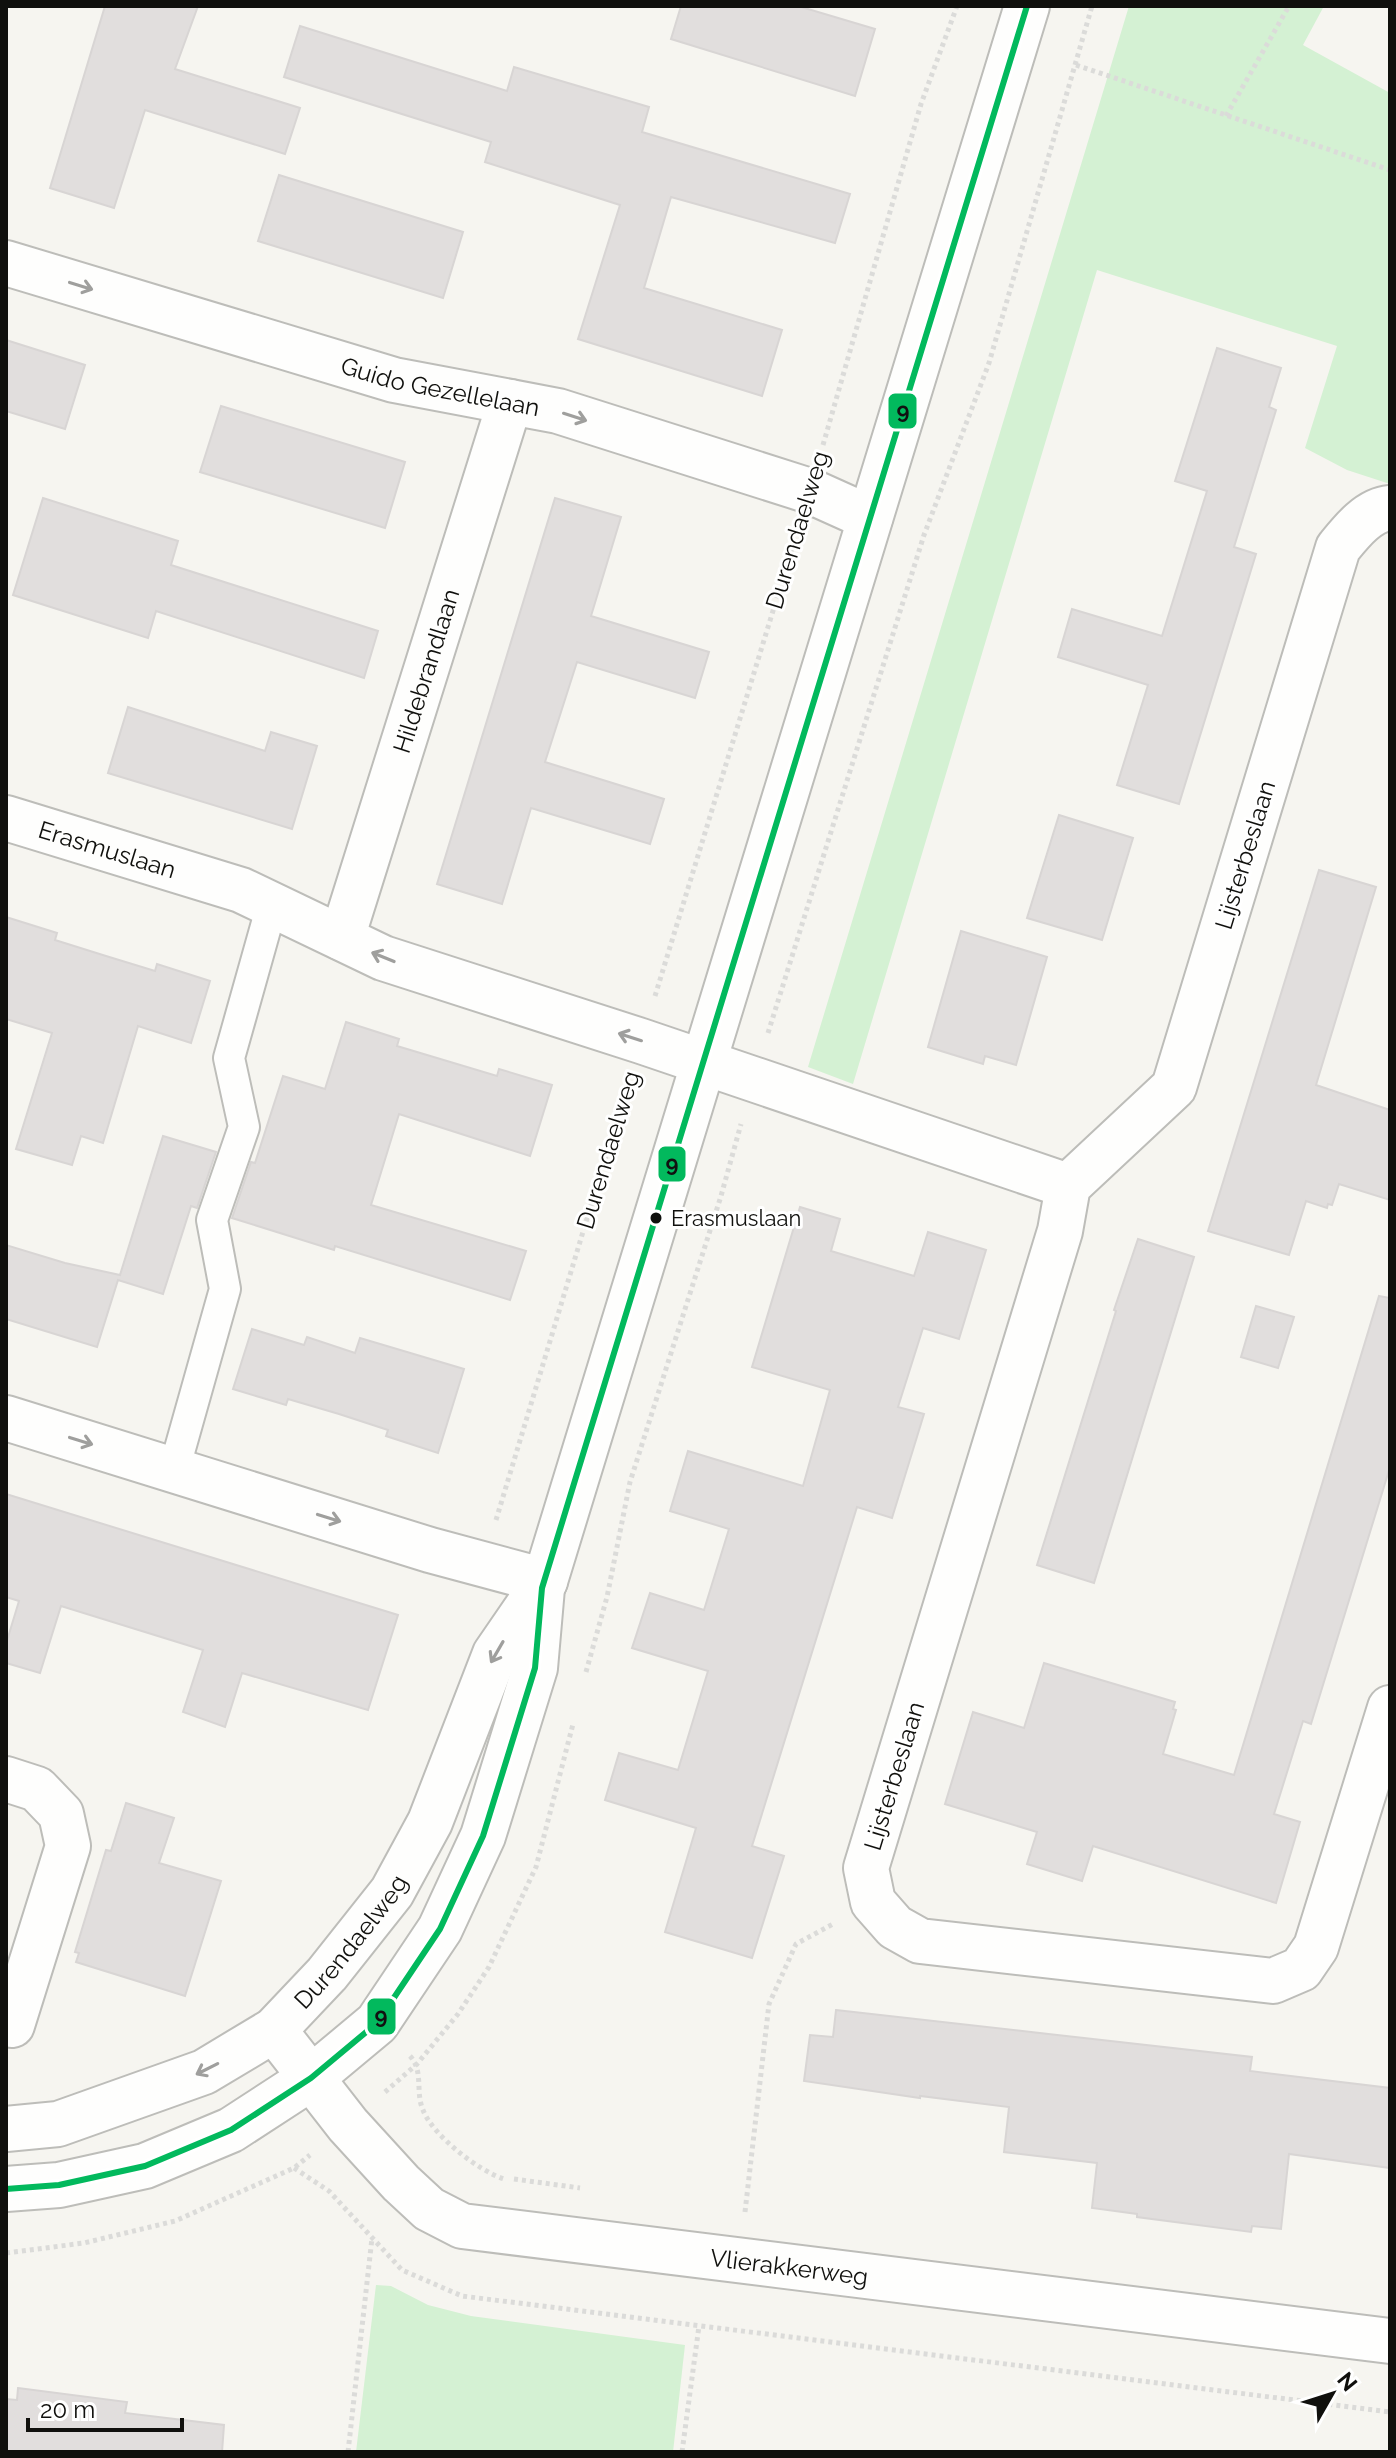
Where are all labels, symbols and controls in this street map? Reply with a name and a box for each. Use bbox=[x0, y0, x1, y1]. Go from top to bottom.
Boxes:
one-way arrow bbox=[67, 279, 93, 294]
street label: Guido Gezellelaan bbox=[338, 350, 542, 422]
line badge: 9 bbox=[887, 392, 918, 430]
text: 9 bbox=[897, 398, 910, 424]
one-way arrow bbox=[562, 411, 587, 425]
street label: Durendaelweg bbox=[759, 447, 835, 613]
street label: Hildebrandlaan bbox=[386, 585, 465, 756]
street label: Lijsterbeslaan bbox=[1209, 777, 1281, 933]
street label: Erasmuslaan bbox=[35, 814, 180, 884]
one-way arrow bbox=[371, 948, 396, 963]
one-way arrow bbox=[618, 1029, 643, 1043]
street label: Durendaelweg bbox=[570, 1067, 646, 1233]
line badge: 9 bbox=[657, 1145, 687, 1183]
text: 9 bbox=[666, 1151, 679, 1177]
place label: Erasmuslaan bbox=[671, 1205, 801, 1231]
marker: Erasmuslaan bbox=[648, 1210, 664, 1226]
one-way arrow bbox=[67, 1434, 93, 1449]
one-way arrow bbox=[316, 1512, 341, 1526]
one-way arrow bbox=[489, 1640, 505, 1663]
street label: Lijsterbeslaan bbox=[858, 1698, 930, 1854]
street label: Durendaelweg bbox=[288, 1870, 413, 2014]
line badge: 9 bbox=[366, 1997, 397, 2036]
text: 9 bbox=[375, 2003, 388, 2029]
one-way arrow bbox=[195, 2062, 219, 2078]
street label: Vlierakkerweg bbox=[709, 2242, 870, 2291]
north arrow bbox=[1292, 2354, 1372, 2434]
text: N bbox=[1332, 2367, 1363, 2396]
scale bar bbox=[28, 2382, 182, 2432]
text: 20 m bbox=[40, 2395, 95, 2424]

